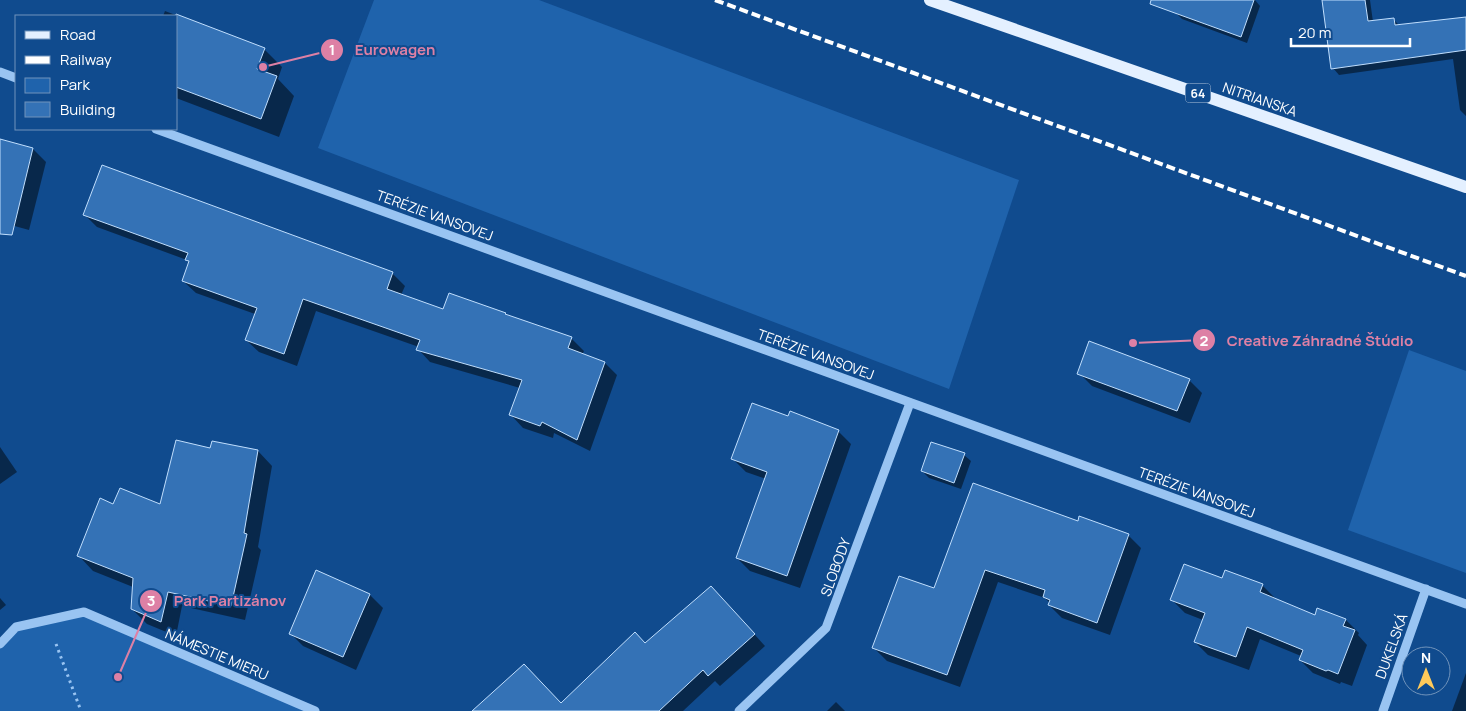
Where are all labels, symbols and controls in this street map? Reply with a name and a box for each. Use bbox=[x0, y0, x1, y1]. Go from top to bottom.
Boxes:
legend bbox=[15, 15, 178, 130]
scale bar bbox=[1291, 15, 1410, 47]
text: 20 m bbox=[1298, 22, 1331, 43]
text: Road bbox=[60, 24, 96, 45]
callout: Eurowagen bbox=[320, 35, 445, 65]
text: 1 bbox=[329, 39, 335, 60]
text: Eurowagen bbox=[355, 39, 435, 60]
text: Railway bbox=[60, 49, 112, 70]
text: Park bbox=[60, 74, 90, 95]
street label: NITRIANSKA bbox=[1220, 77, 1300, 121]
road number: 64 bbox=[1186, 84, 1210, 102]
text: Building bbox=[60, 99, 115, 120]
street label: TERÉZIE VANSOVEJ bbox=[374, 185, 496, 245]
street label: TERÉZIE VANSOVEJ bbox=[755, 324, 877, 384]
callout: Creative Záhradné Štúdio bbox=[1191, 325, 1423, 355]
text: 2 bbox=[1200, 330, 1209, 351]
text: Creative Záhradné Štúdio bbox=[1227, 330, 1413, 351]
street label: TERÉZIE VANSOVEJ bbox=[1136, 462, 1258, 522]
street label: SLOBODY bbox=[816, 535, 854, 599]
callout: Park Partizánov bbox=[138, 586, 296, 616]
text: 3 bbox=[147, 590, 155, 611]
text: Park Partizánov bbox=[174, 590, 286, 611]
street label: DUKELSKÁ bbox=[1370, 610, 1412, 681]
street label: NÁMESTIE MIERU bbox=[162, 624, 272, 684]
north arrow bbox=[1401, 646, 1451, 696]
text: N bbox=[1421, 648, 1431, 667]

